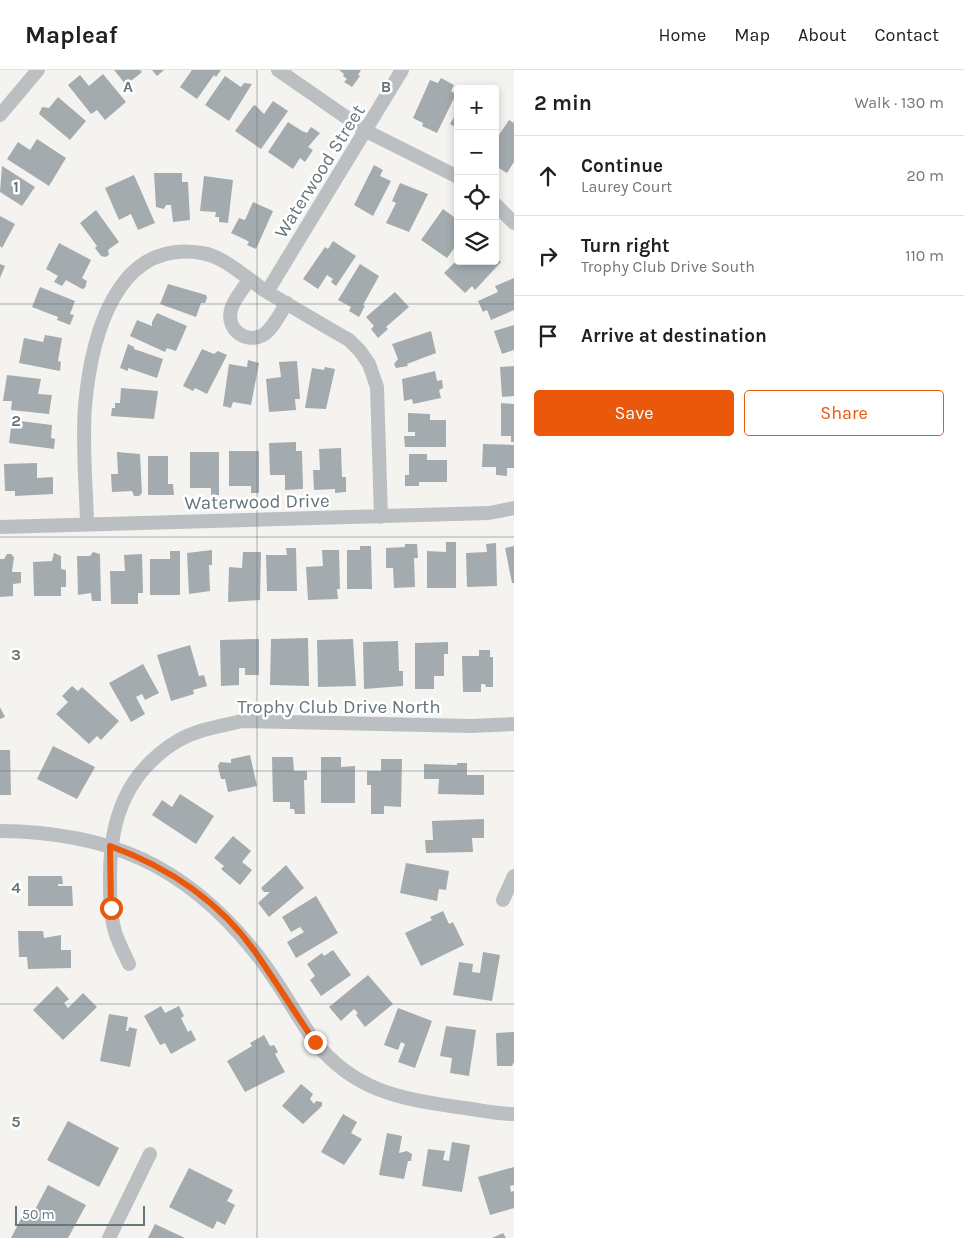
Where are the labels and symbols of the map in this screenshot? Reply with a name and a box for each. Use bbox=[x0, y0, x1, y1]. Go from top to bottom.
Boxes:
text: A bbox=[123, 77, 133, 96]
text: B bbox=[381, 77, 391, 96]
street label: Waterwood Street bbox=[270, 101, 370, 242]
text: 1 bbox=[13, 177, 19, 196]
text: 2 bbox=[11, 411, 21, 430]
street label: Waterwood Drive bbox=[184, 490, 330, 514]
text: 3 bbox=[11, 645, 21, 664]
street label: Trophy Club Drive North bbox=[237, 696, 441, 718]
text: 4 bbox=[11, 878, 21, 897]
route start bbox=[100, 897, 123, 920]
route end bbox=[304, 1031, 327, 1054]
text: 5 bbox=[11, 1112, 21, 1131]
scale bar bbox=[15, 1203, 145, 1226]

